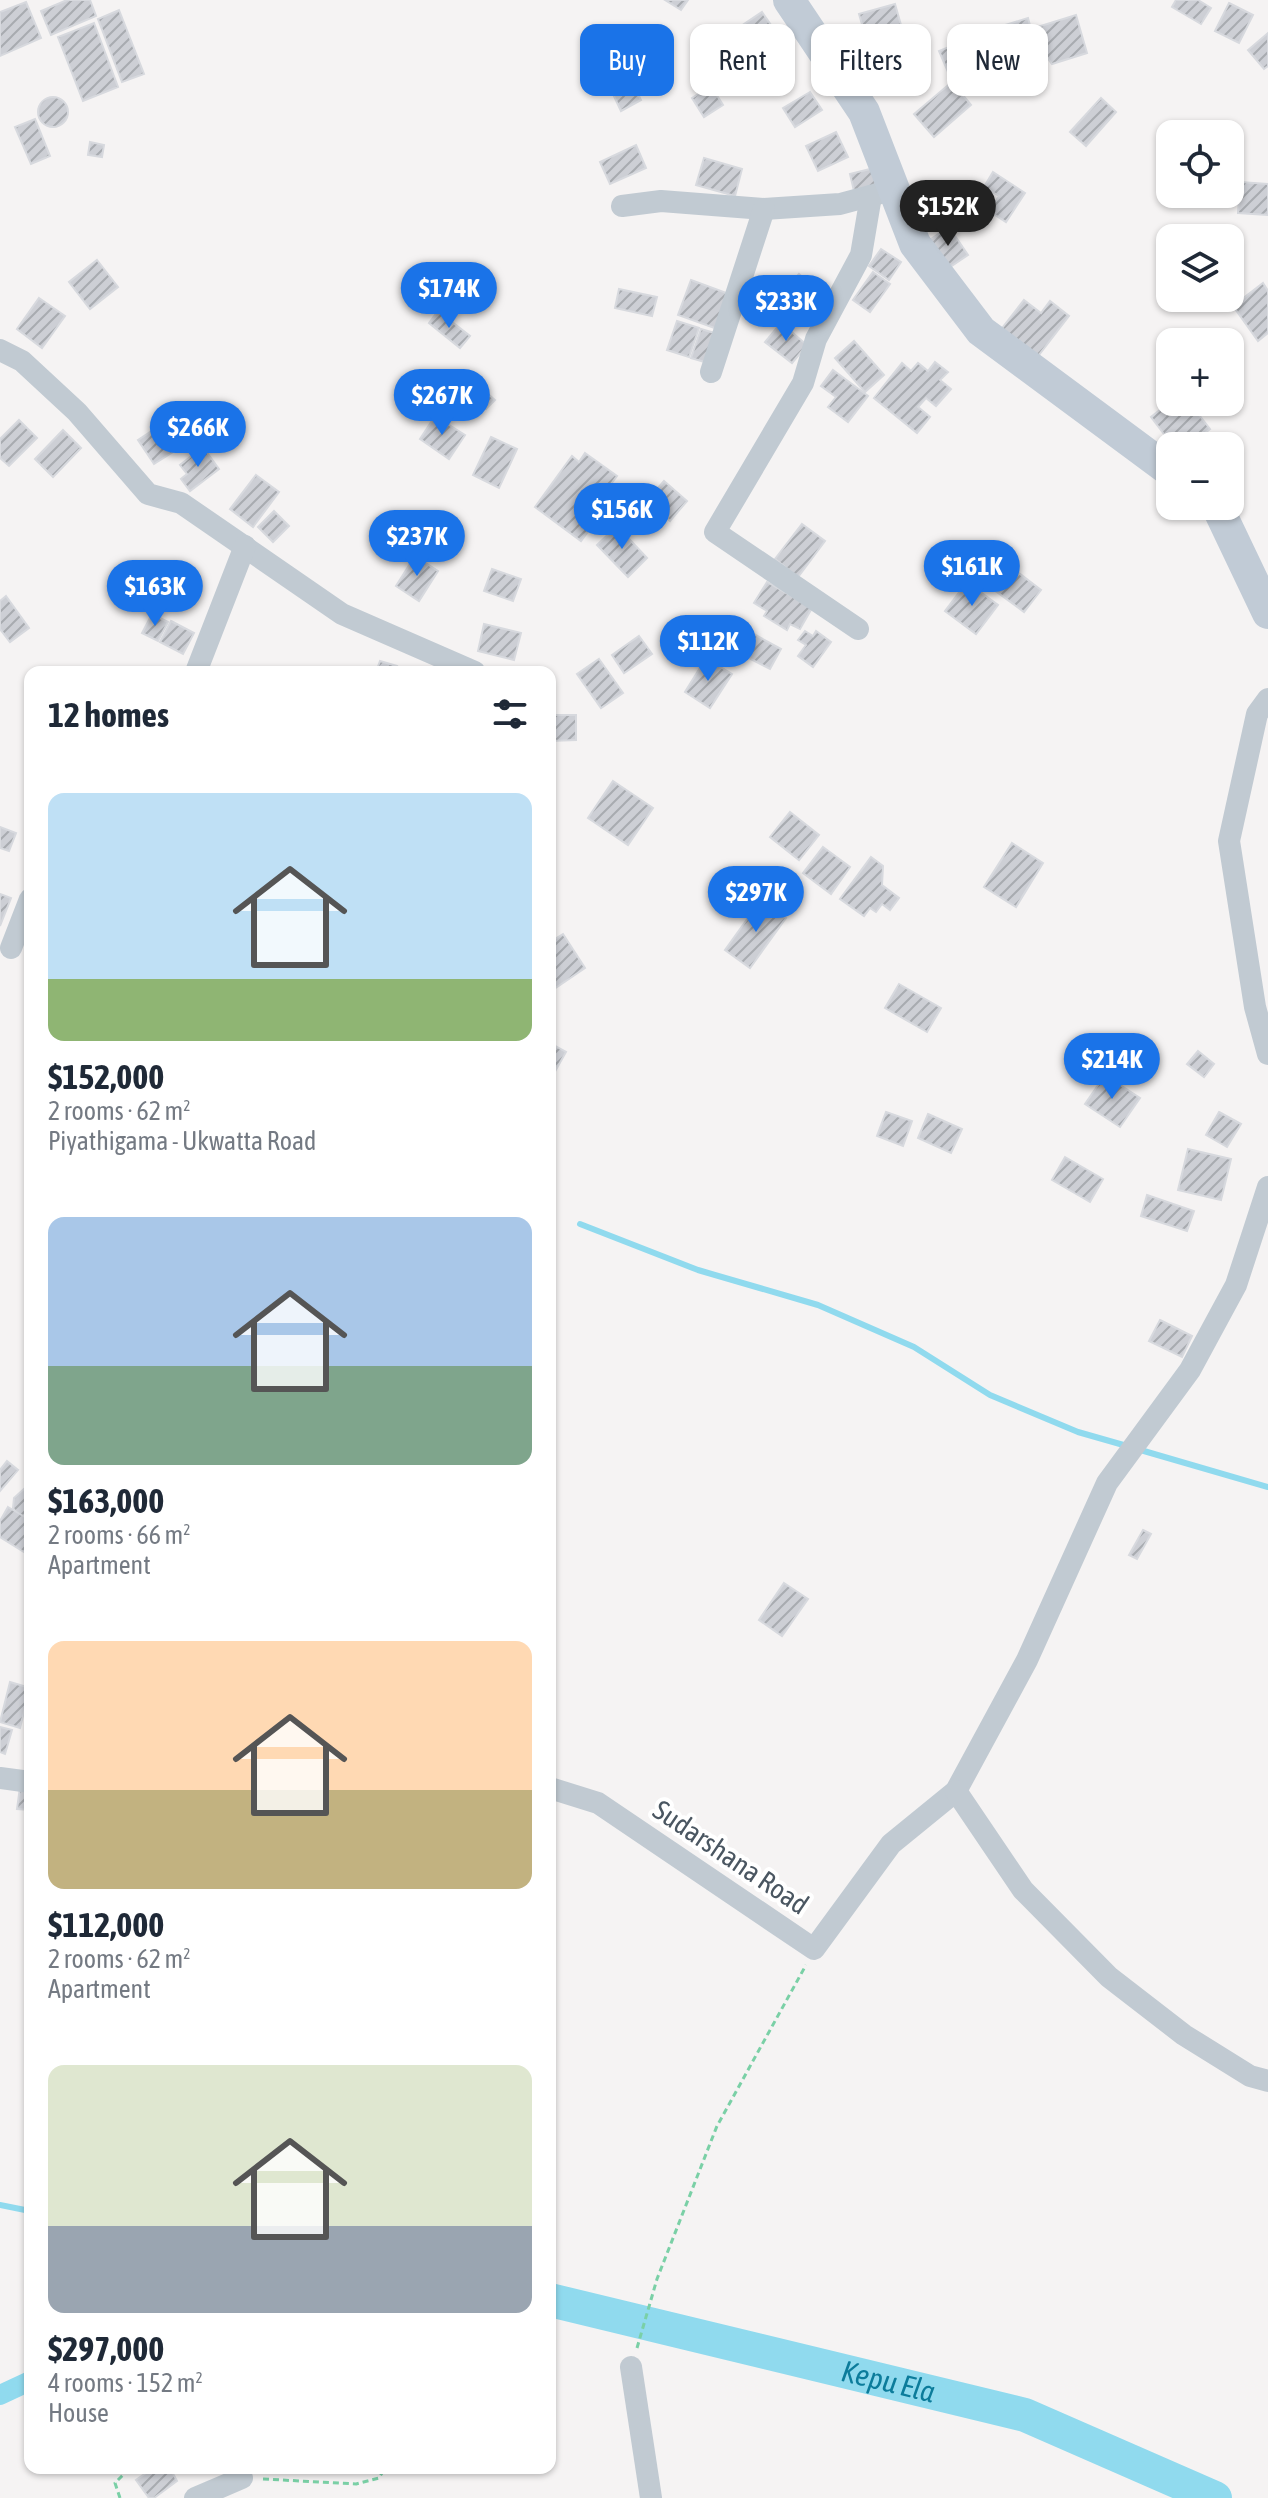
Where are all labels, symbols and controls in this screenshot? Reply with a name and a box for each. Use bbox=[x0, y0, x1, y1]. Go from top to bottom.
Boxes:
chip: Buy bbox=[580, 24, 674, 96]
chip: Rent bbox=[690, 24, 795, 96]
chip: Filters bbox=[811, 24, 931, 96]
chip: New bbox=[947, 24, 1048, 96]
map controls bbox=[1156, 120, 1244, 520]
button: locate bbox=[1156, 120, 1244, 208]
pin: $152K bbox=[892, 180, 1004, 248]
text: $152K bbox=[918, 191, 978, 221]
button: layers bbox=[1156, 224, 1244, 312]
pin: $174K bbox=[393, 262, 505, 330]
text: $174K bbox=[419, 273, 479, 303]
pin: $233K bbox=[730, 275, 842, 343]
text: $233K bbox=[756, 286, 816, 316]
button: + bbox=[1156, 328, 1244, 416]
pin: $267K bbox=[386, 369, 498, 437]
text: $267K bbox=[412, 380, 472, 410]
pin: $266K bbox=[142, 401, 254, 469]
text: $266K bbox=[168, 412, 228, 442]
button: − bbox=[1156, 432, 1244, 520]
pin: $156K bbox=[566, 483, 678, 551]
text: $156K bbox=[592, 494, 652, 524]
pin: $237K bbox=[361, 510, 473, 578]
text: $237K bbox=[387, 521, 447, 551]
pin: $161K bbox=[916, 540, 1028, 608]
text: $161K bbox=[942, 551, 1002, 581]
pin: $163K bbox=[99, 560, 211, 628]
text: $163K bbox=[125, 571, 185, 601]
pin: $112K bbox=[652, 615, 764, 683]
text: $112K bbox=[678, 626, 738, 656]
icon: filters bbox=[488, 692, 532, 736]
text: 12 homes bbox=[48, 695, 169, 734]
icon: home bbox=[218, 845, 362, 989]
pin: $297K bbox=[700, 866, 812, 934]
text: $297K bbox=[726, 877, 786, 907]
pin: $214K bbox=[1056, 1033, 1168, 1101]
text: $214K bbox=[1082, 1044, 1142, 1074]
text: $152,000 bbox=[48, 1057, 164, 1096]
text: 2 rooms · 62 m² bbox=[48, 1096, 190, 1126]
text: Piyathigama - Ukwatta Road bbox=[48, 1126, 316, 1156]
icon: home bbox=[218, 1269, 362, 1413]
text: $163,000 bbox=[48, 1481, 164, 1520]
text: 2 rooms · 66 m² bbox=[48, 1520, 190, 1550]
text: Apartment bbox=[48, 1550, 151, 1580]
icon: home bbox=[218, 1693, 362, 1837]
street label: Sudarshana Road bbox=[647, 1793, 815, 1921]
text: $112,000 bbox=[48, 1905, 164, 1944]
text: 2 rooms · 62 m² bbox=[48, 1944, 190, 1974]
text: Apartment bbox=[48, 1974, 151, 2004]
icon: home bbox=[218, 2117, 362, 2261]
text: $297,000 bbox=[48, 2329, 164, 2368]
water label: Kepu Ela bbox=[838, 2353, 939, 2409]
text: 4 rooms · 152 m² bbox=[48, 2368, 203, 2398]
text: House bbox=[48, 2398, 109, 2428]

